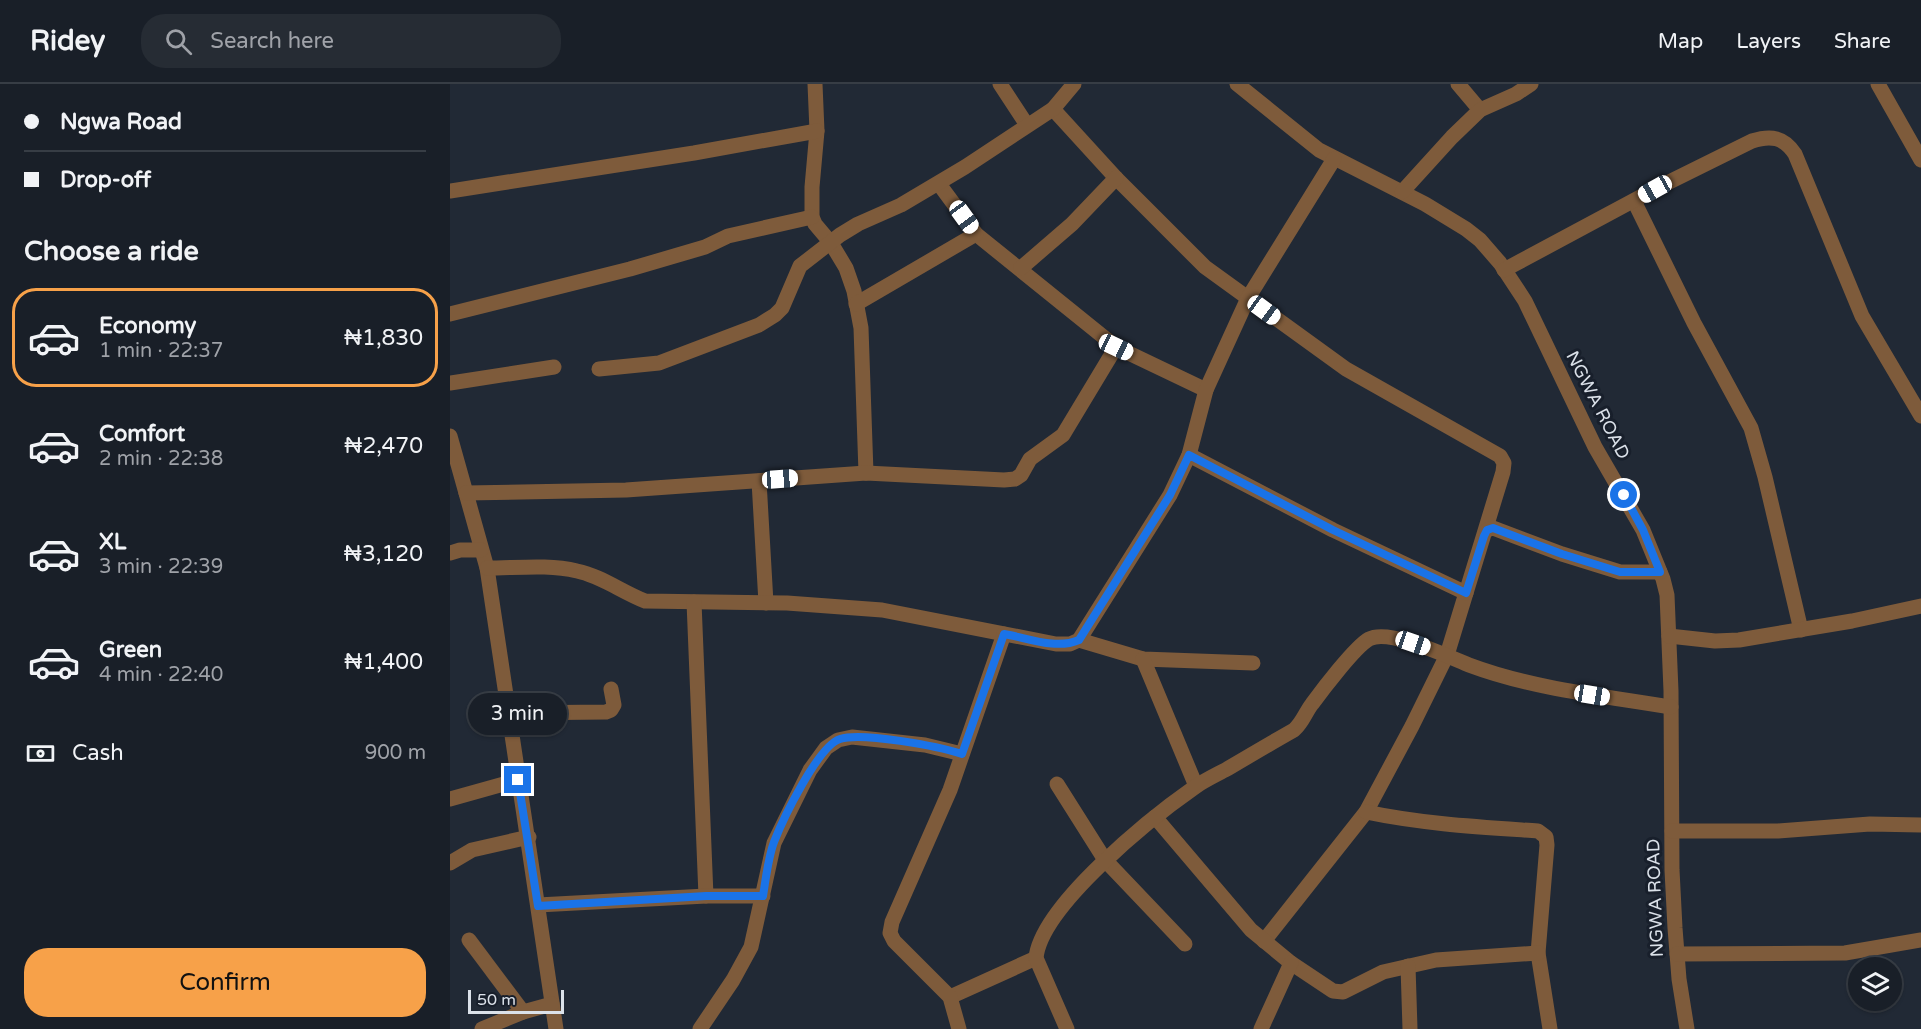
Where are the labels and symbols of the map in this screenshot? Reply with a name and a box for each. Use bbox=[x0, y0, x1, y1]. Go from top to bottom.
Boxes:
car bbox=[1635, 172, 1675, 206]
car bbox=[946, 197, 982, 237]
car bbox=[1244, 292, 1284, 328]
car bbox=[1096, 331, 1136, 363]
street label: NGWA ROAD bbox=[1561, 347, 1635, 463]
car bbox=[761, 469, 799, 489]
route start bbox=[1610, 481, 1637, 508]
car bbox=[1393, 629, 1433, 657]
car bbox=[1573, 683, 1611, 707]
callout: 3 min bbox=[469, 693, 568, 735]
route end bbox=[504, 766, 531, 793]
street label: NGWA ROAD bbox=[1642, 838, 1668, 958]
scale bar bbox=[468, 987, 564, 1014]

